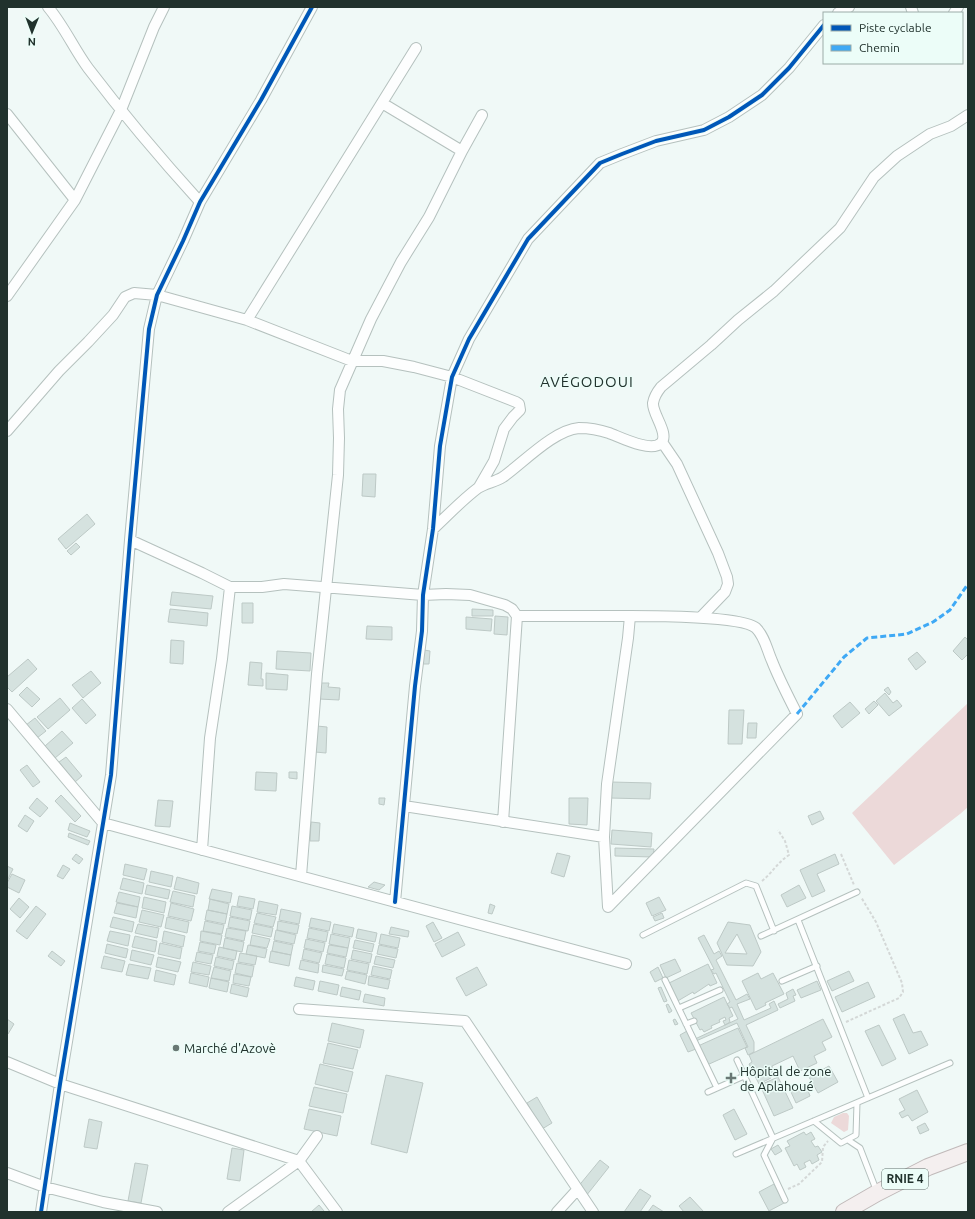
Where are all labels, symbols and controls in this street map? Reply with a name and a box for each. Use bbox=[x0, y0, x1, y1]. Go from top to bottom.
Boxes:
north arrow bbox=[12, 12, 52, 52]
legend bbox=[823, 12, 963, 64]
text: Piste cyclable bbox=[859, 21, 932, 34]
text: N bbox=[28, 36, 36, 48]
text: Chemin bbox=[859, 41, 900, 54]
district label: AVÉGODOUI bbox=[540, 373, 634, 390]
place label: Marché d'Azovè bbox=[184, 1041, 276, 1055]
marker: Marché d'Azovè bbox=[171, 1043, 181, 1053]
place label: Hôpital de zone de Aplahoué bbox=[740, 1064, 831, 1093]
marker: Hôpital de zone de Aplahoué bbox=[725, 1072, 737, 1084]
road number: RNIE 4 bbox=[882, 1169, 928, 1189]

